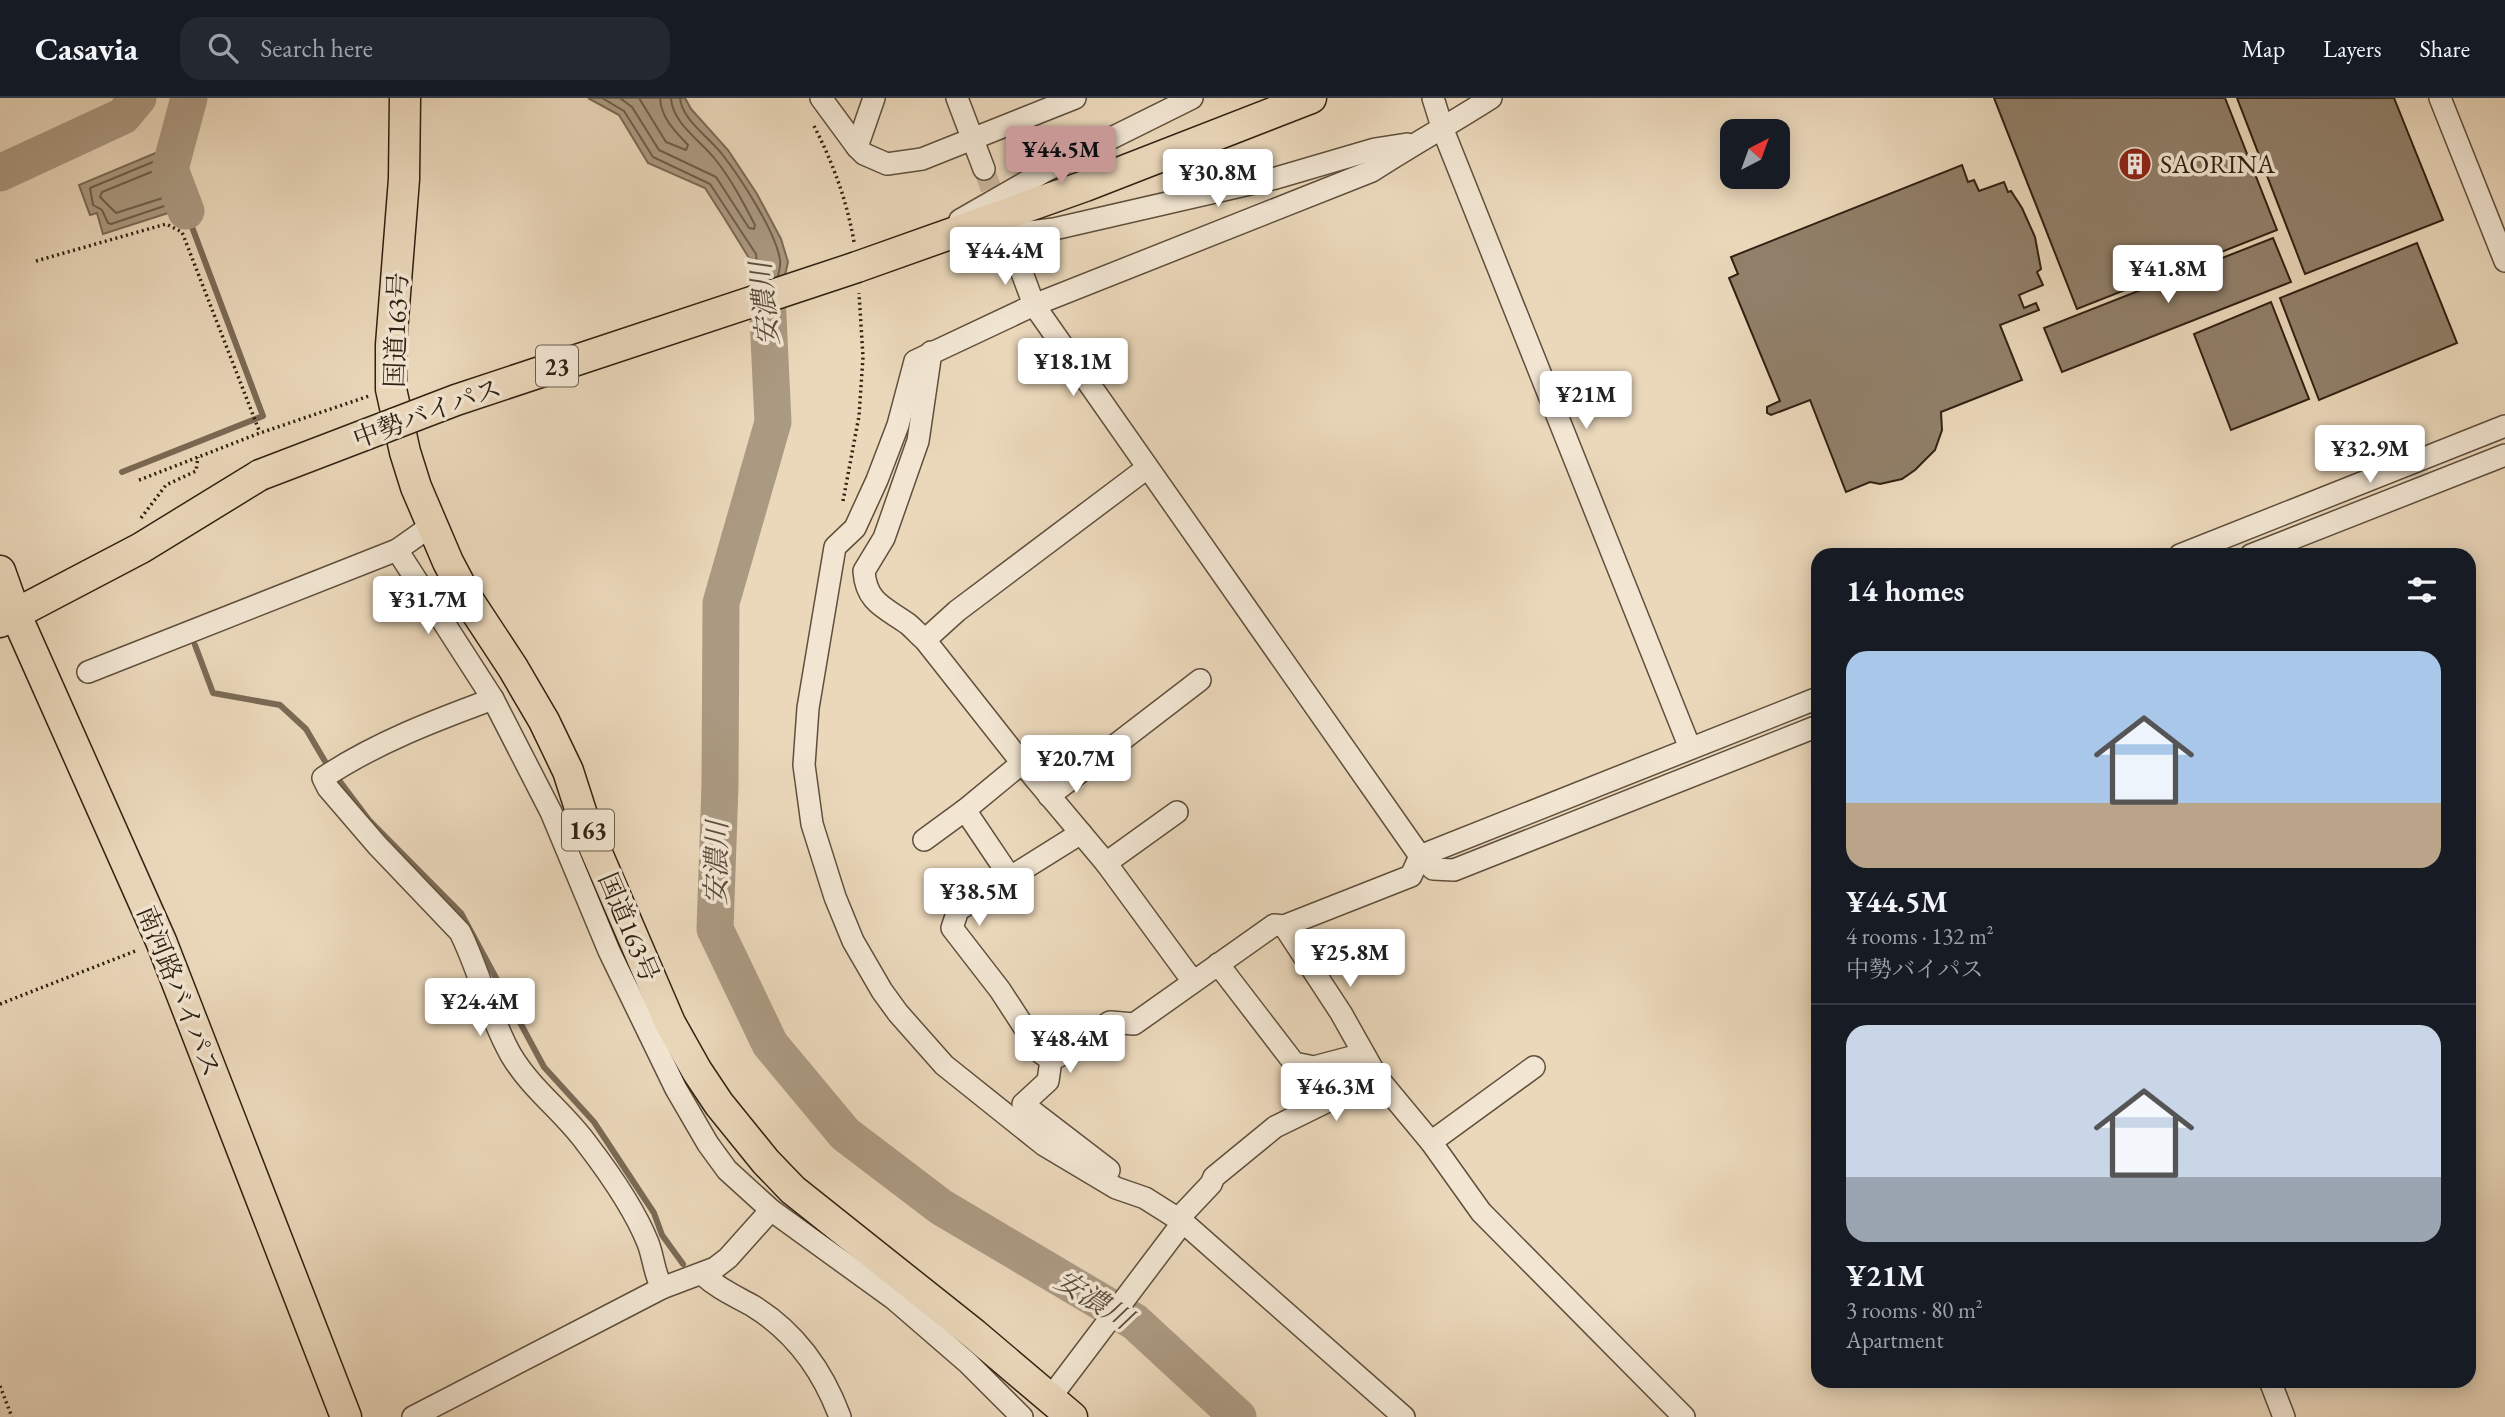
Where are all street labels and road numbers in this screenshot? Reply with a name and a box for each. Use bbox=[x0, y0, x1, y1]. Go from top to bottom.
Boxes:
street label: 国道163号 bbox=[377, 272, 415, 388]
road number: 23 bbox=[536, 345, 578, 386]
street label: 中勢バイパス bbox=[348, 370, 506, 456]
road number: 163 bbox=[562, 810, 614, 850]
street label: 国道163号 bbox=[591, 867, 667, 987]
street label: 南河路バイパス bbox=[129, 900, 229, 1082]

